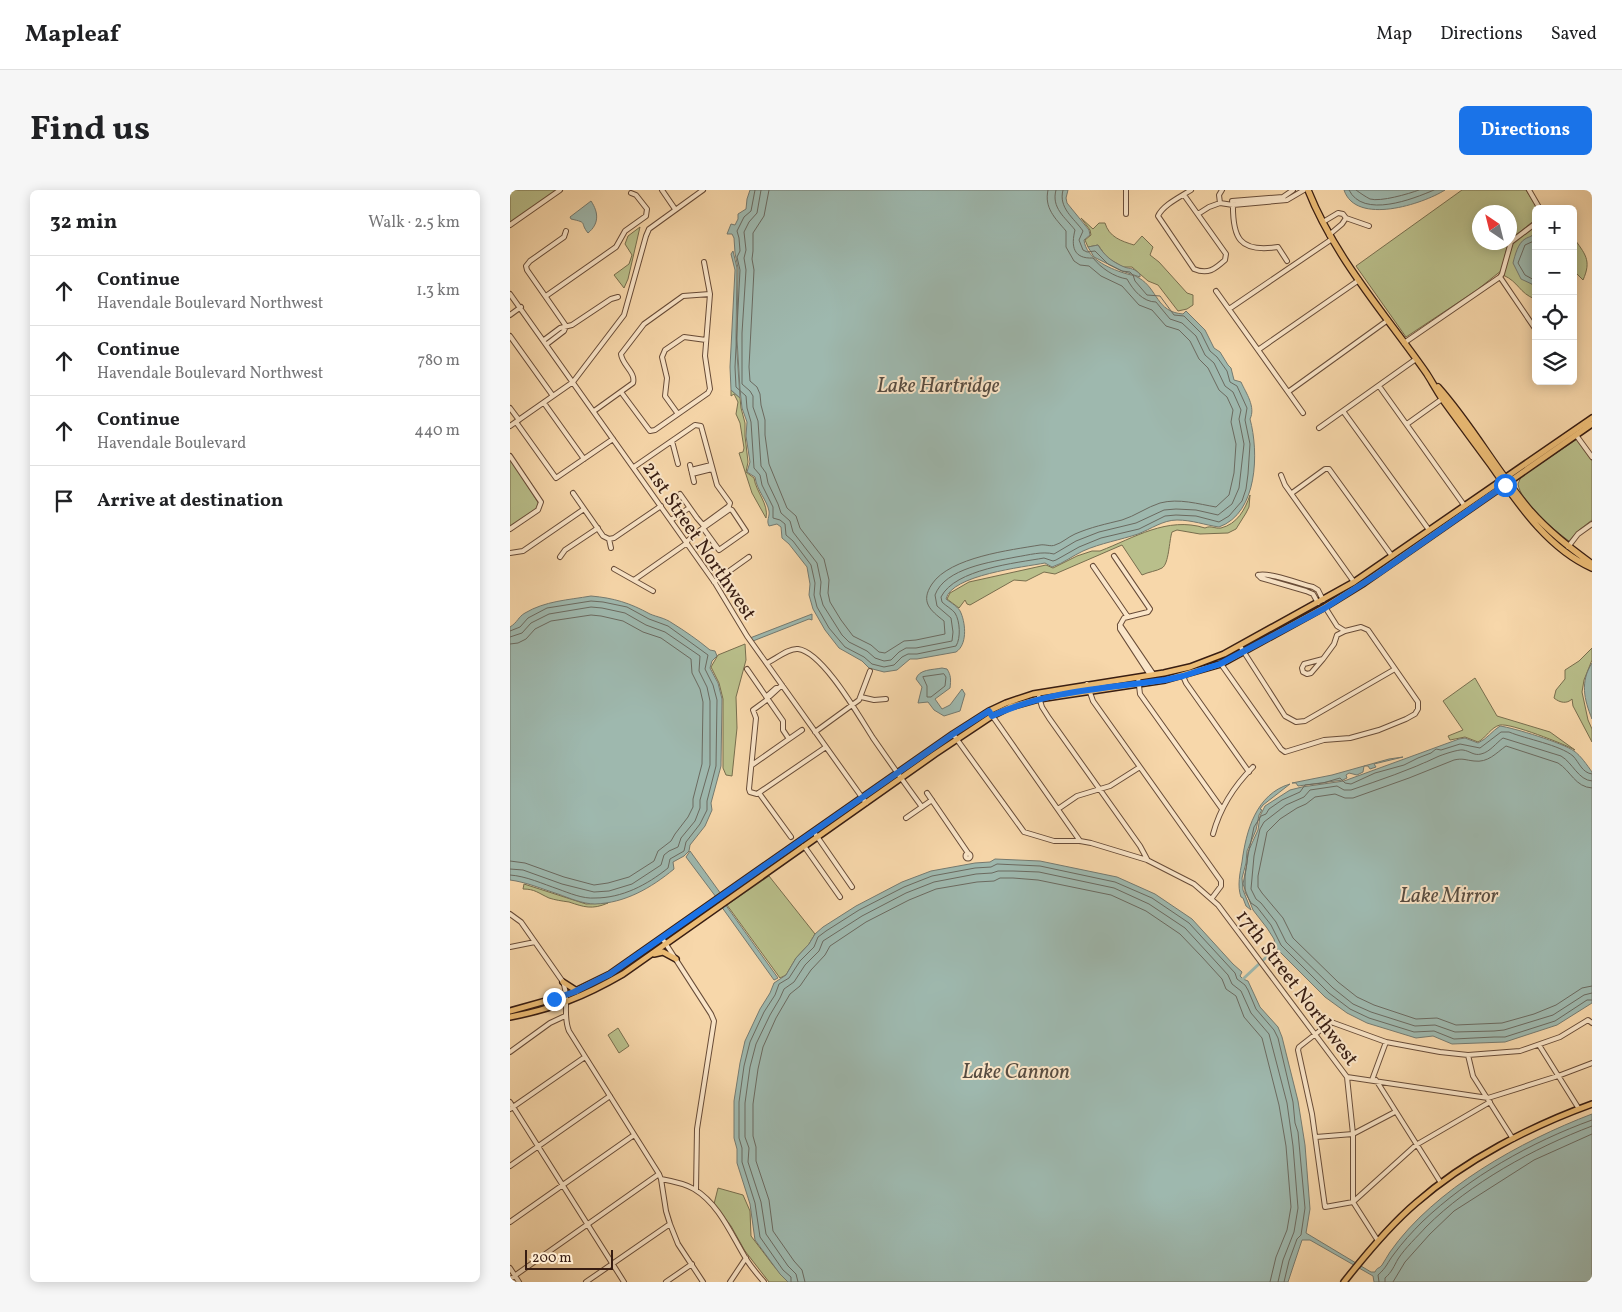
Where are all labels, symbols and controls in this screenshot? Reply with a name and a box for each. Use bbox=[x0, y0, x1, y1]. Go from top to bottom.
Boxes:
text: Mapleaf bbox=[25, 18, 119, 52]
text: Map bbox=[1376, 22, 1412, 47]
text: Directions bbox=[1440, 22, 1523, 47]
text: Saved bbox=[1551, 22, 1597, 47]
text: Find us bbox=[30, 106, 150, 154]
button: Directions bbox=[1459, 106, 1592, 155]
north arrow bbox=[1472, 205, 1517, 250]
map controls bbox=[1532, 205, 1577, 385]
button: + bbox=[1532, 205, 1577, 250]
text: 32 min bbox=[50, 208, 117, 237]
text: Walk · 2.5 km bbox=[368, 212, 460, 234]
button: − bbox=[1532, 250, 1577, 295]
text: Continue bbox=[97, 267, 180, 293]
icon: ahead bbox=[50, 277, 78, 305]
text: 1.3 km bbox=[416, 280, 460, 302]
text: Havendale Boulevard Northwest bbox=[97, 293, 323, 315]
button: locate bbox=[1532, 295, 1577, 340]
text: Continue bbox=[97, 337, 180, 363]
button: layers bbox=[1532, 340, 1577, 385]
icon: ahead bbox=[50, 347, 78, 375]
text: 780 m bbox=[418, 350, 460, 372]
text: Havendale Boulevard Northwest bbox=[97, 363, 323, 385]
water label: Lake Hartridge bbox=[877, 372, 1000, 401]
text: Continue bbox=[97, 407, 180, 433]
icon: ahead bbox=[50, 417, 78, 445]
text: 440 m bbox=[414, 420, 460, 442]
text: Havendale Boulevard bbox=[97, 433, 246, 455]
street label: 21st Street Northwest bbox=[634, 456, 762, 626]
route start bbox=[1494, 474, 1517, 497]
icon: arrive bbox=[50, 487, 78, 515]
text: Arrive at destination bbox=[97, 488, 283, 514]
water label: Lake Mirror bbox=[1400, 882, 1499, 911]
street label: 17th Street Northwest bbox=[1228, 904, 1365, 1072]
route end bbox=[543, 988, 566, 1011]
water label: Lake Cannon bbox=[962, 1058, 1070, 1087]
scale bar bbox=[525, 1247, 612, 1270]
text: 200 m bbox=[532, 1249, 572, 1268]

